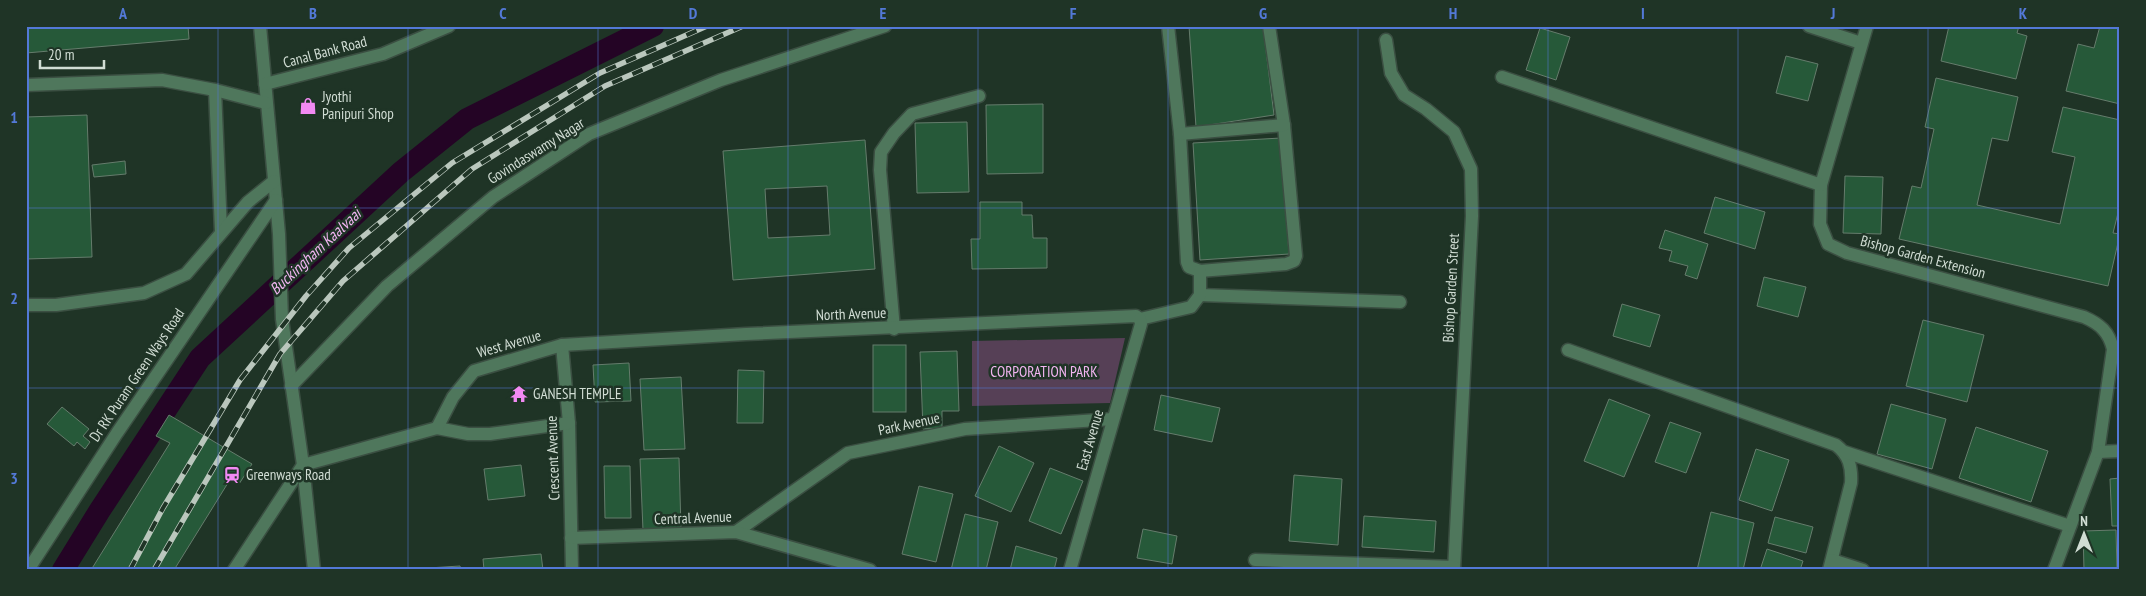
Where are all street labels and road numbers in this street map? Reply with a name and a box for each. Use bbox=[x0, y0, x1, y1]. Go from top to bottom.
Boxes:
street label: Canal Bank Road bbox=[281, 31, 369, 72]
street label: Govindaswamy Nagar bbox=[484, 113, 588, 188]
street label: Bishop Garden Extension bbox=[1858, 231, 1988, 282]
street label: Bishop Garden Street bbox=[1438, 233, 1463, 343]
street label: North Avenue bbox=[815, 303, 887, 324]
street label: Dr RK Puram Green Ways Road bbox=[85, 304, 188, 445]
street label: West Avenue bbox=[475, 325, 543, 362]
street label: East Avenue bbox=[1072, 407, 1107, 472]
street label: Park Avenue bbox=[876, 408, 942, 439]
street label: Crescent Avenue bbox=[542, 415, 563, 501]
street label: Central Avenue bbox=[654, 507, 732, 528]

